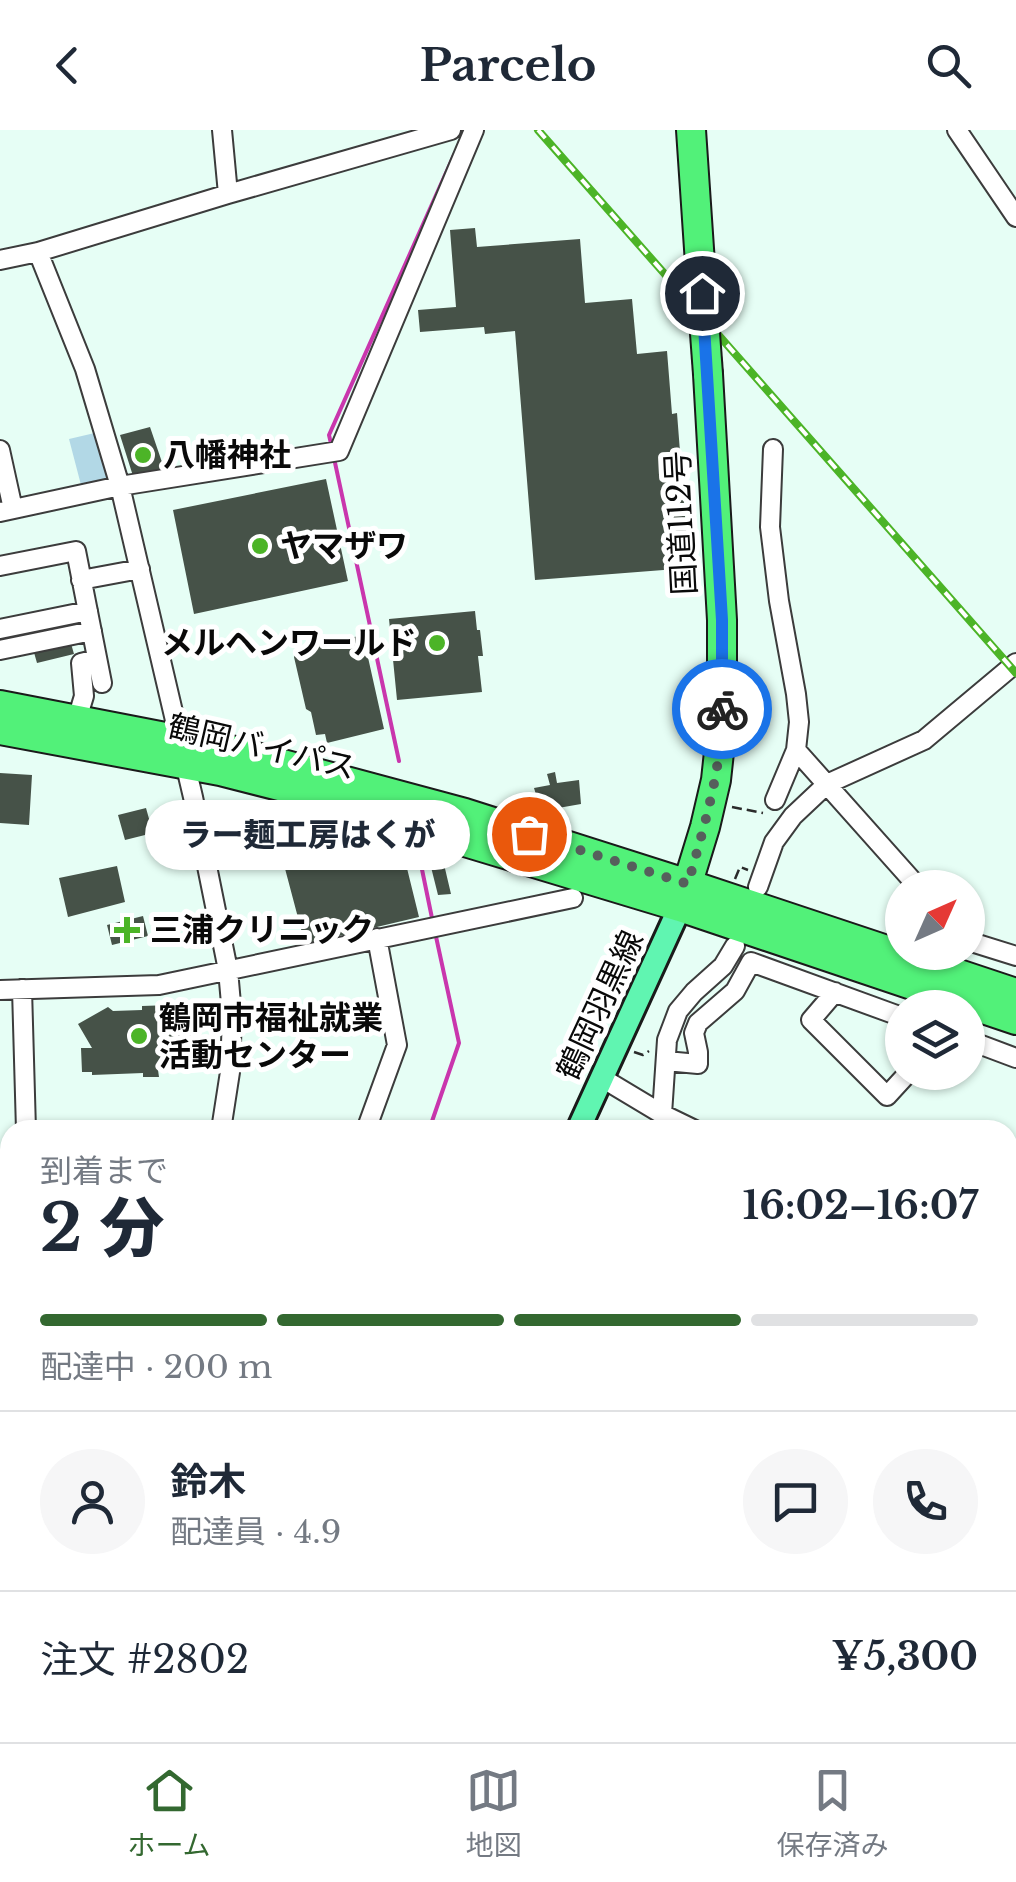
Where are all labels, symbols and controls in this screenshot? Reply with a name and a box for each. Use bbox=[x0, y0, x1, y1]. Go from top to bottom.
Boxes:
text: Parcelo bbox=[419, 37, 597, 93]
icon: back bbox=[40, 38, 95, 93]
icon: search bbox=[921, 38, 976, 93]
pin bbox=[660, 251, 745, 336]
icon: home bbox=[675, 266, 730, 321]
place label: 八幡神社 bbox=[163, 435, 291, 475]
marker: 八幡神社 bbox=[132, 444, 154, 466]
street label: 国道112号 bbox=[657, 450, 705, 596]
place label: ヤマザワ bbox=[280, 526, 408, 566]
marker: ヤマザワ bbox=[249, 535, 271, 557]
place label: メルヘンワールド bbox=[161, 623, 417, 663]
marker: メルヘンワールド bbox=[426, 632, 448, 654]
courier bbox=[672, 659, 772, 759]
icon: bike bbox=[695, 682, 750, 737]
street label: 鶴岡バイパス bbox=[164, 706, 360, 788]
pin bbox=[487, 792, 572, 877]
callout: ラー麺工房はくが bbox=[144, 799, 469, 869]
icon: bag bbox=[502, 807, 557, 862]
text: ラー麺工房はくが bbox=[179, 815, 436, 855]
north arrow bbox=[885, 870, 985, 970]
map controls bbox=[885, 870, 985, 1090]
place label: 三浦クリニック bbox=[150, 910, 374, 950]
marker: 三浦クリニック bbox=[114, 917, 140, 943]
street label: 鶴岡羽黒線 bbox=[548, 924, 652, 1086]
button: layers bbox=[885, 990, 985, 1090]
place label: 鶴岡市福祉就業 活動センター bbox=[159, 998, 383, 1075]
marker: 鶴岡市福祉就業 活動センター bbox=[128, 1025, 150, 1047]
text: 到着まで bbox=[40, 1151, 168, 1191]
text: 16:02–16:07 bbox=[743, 1182, 978, 1229]
text: 2 分 bbox=[40, 1188, 165, 1269]
text: 配達中 · 200 m bbox=[40, 1347, 272, 1387]
button: person bbox=[40, 1449, 145, 1554]
button: chat bbox=[743, 1449, 848, 1554]
button: phone bbox=[873, 1449, 978, 1554]
text: 鈴木 bbox=[170, 1458, 246, 1505]
text: 配達員 · 4.9 bbox=[170, 1512, 341, 1552]
text: ¥5,300 bbox=[832, 1633, 978, 1680]
text: 注文 #2802 bbox=[40, 1636, 249, 1683]
tab: ホーム bbox=[127, 1763, 211, 1863]
tab: 地図 bbox=[466, 1763, 522, 1863]
tab: 保存済み bbox=[776, 1763, 889, 1863]

